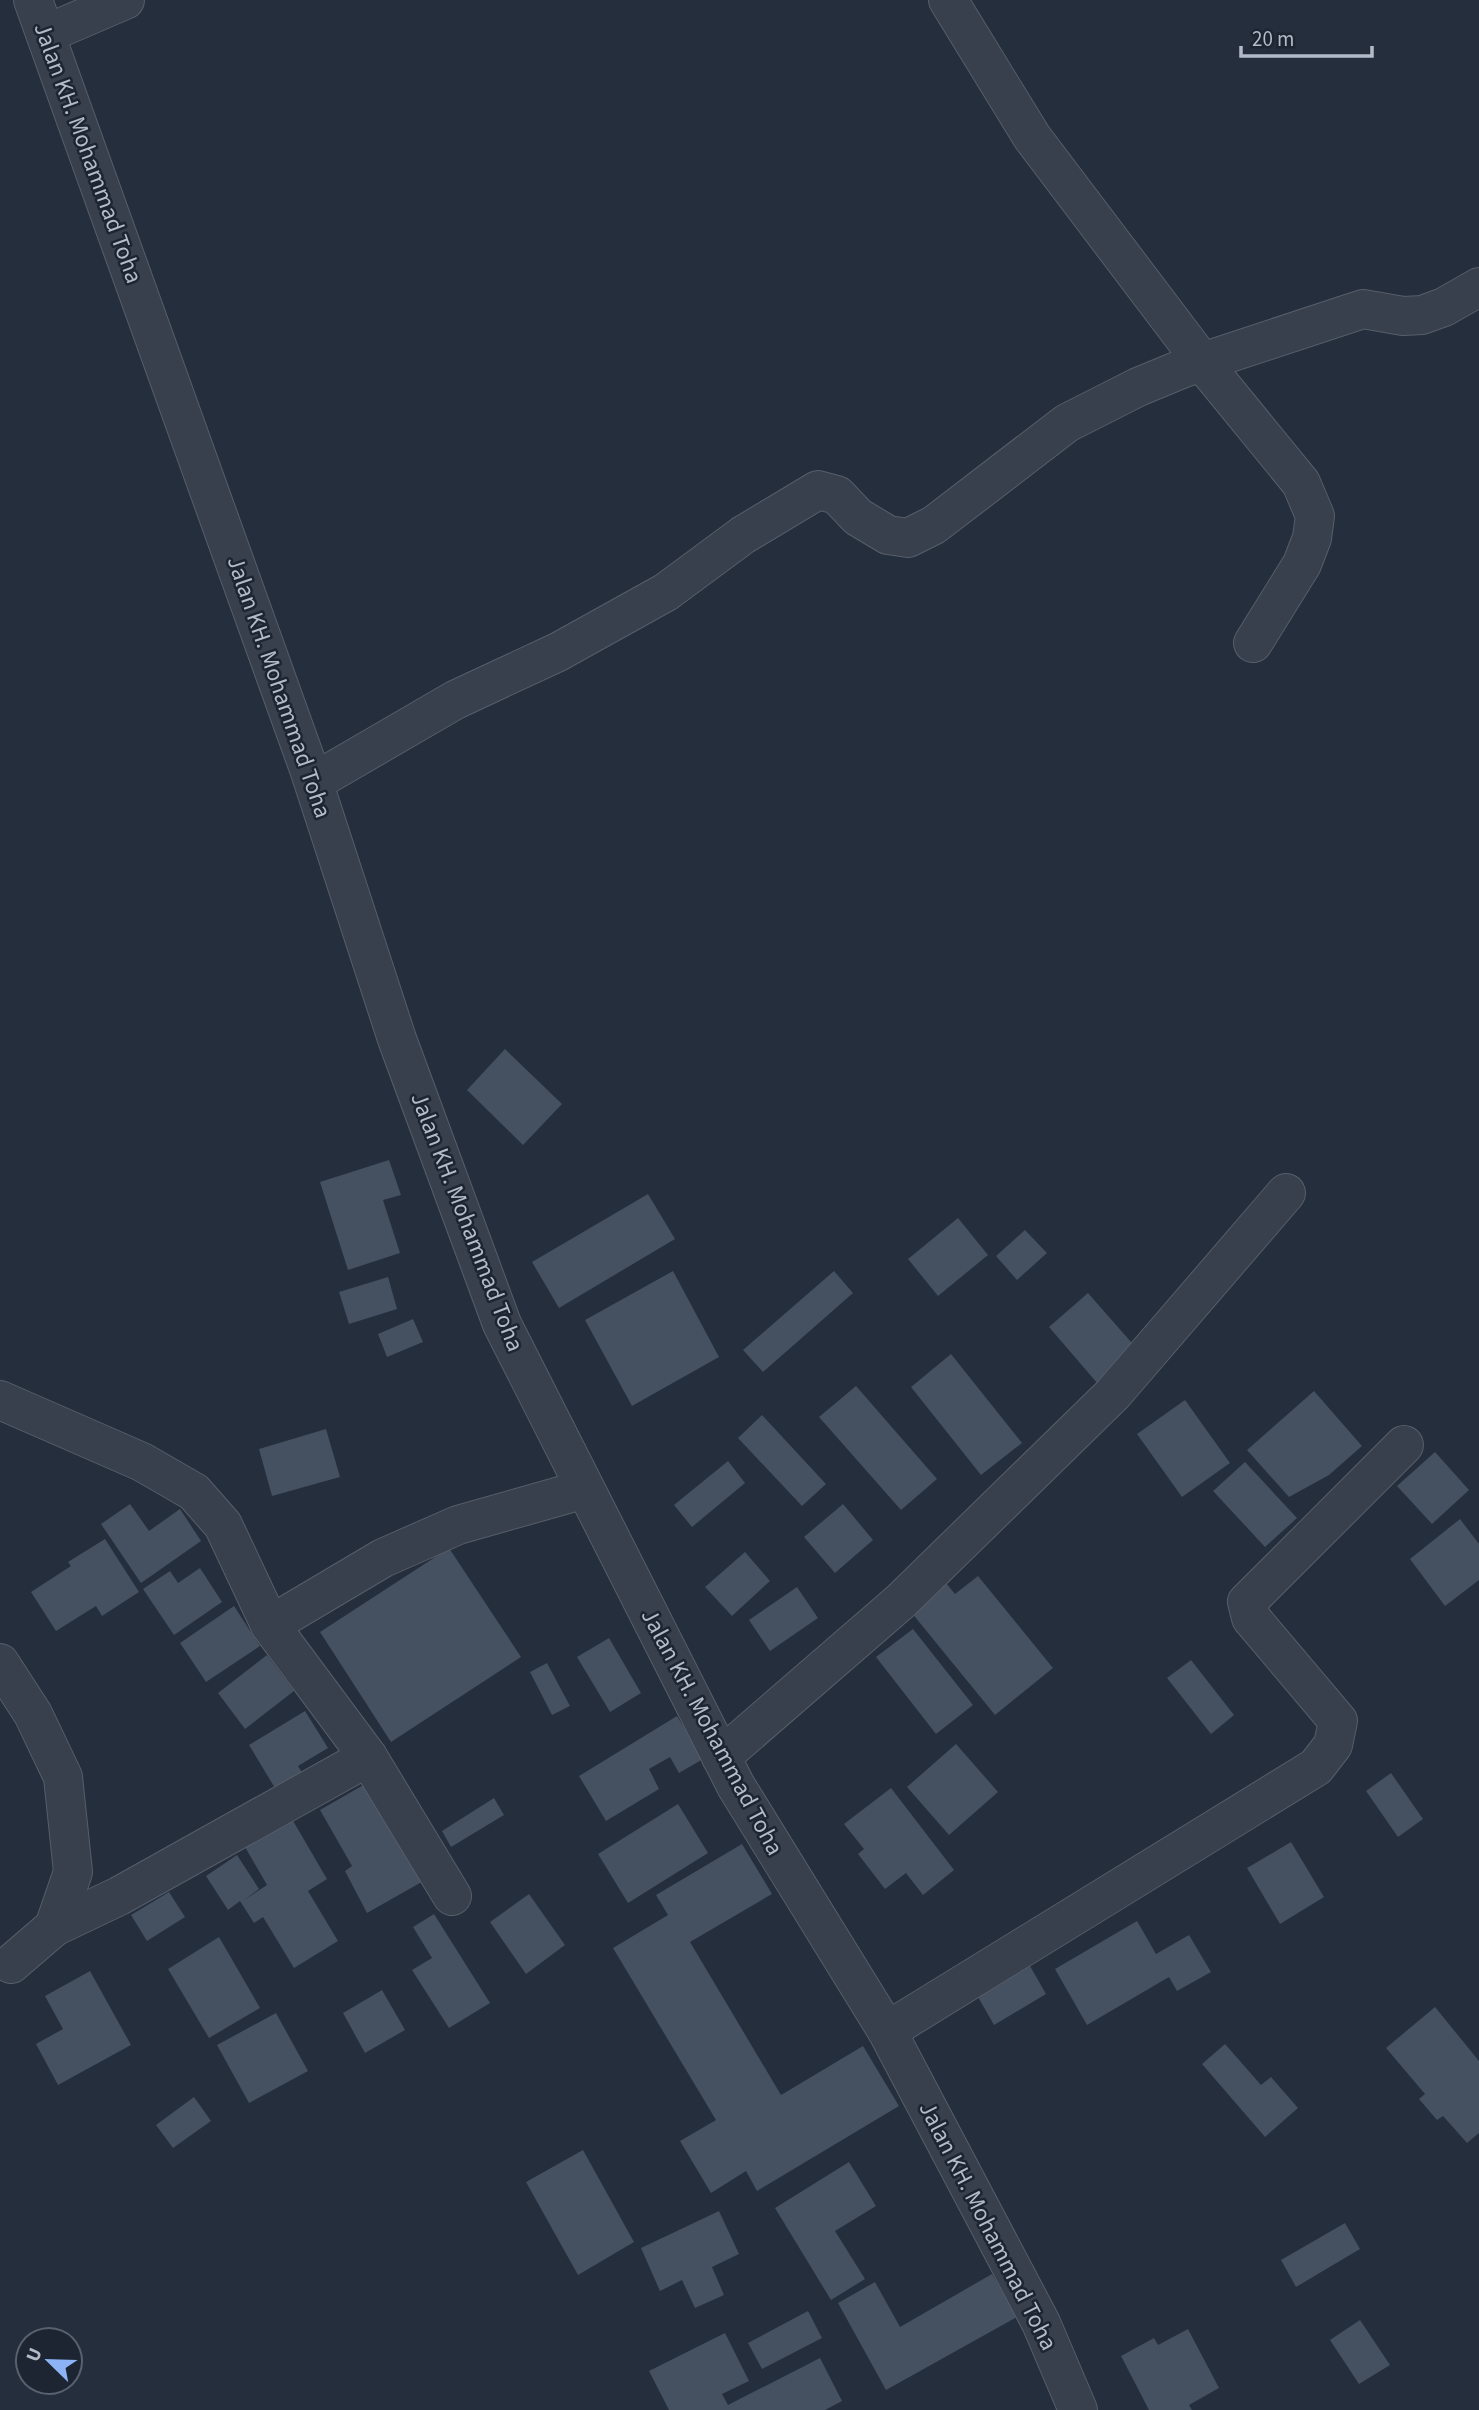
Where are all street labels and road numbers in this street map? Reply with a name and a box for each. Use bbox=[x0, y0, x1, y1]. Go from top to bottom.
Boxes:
street label: Jalan KH. Mohammad Toha bbox=[25, 18, 151, 288]
street label: Jalan KH. Mohammad Toha bbox=[218, 551, 340, 823]
street label: Jalan KH. Mohammad Toha bbox=[401, 1087, 533, 1357]
street label: Jalan KH. Mohammad Toha bbox=[632, 1602, 792, 1862]
street label: Jalan KH. Mohammad Toha bbox=[910, 2095, 1066, 2357]

